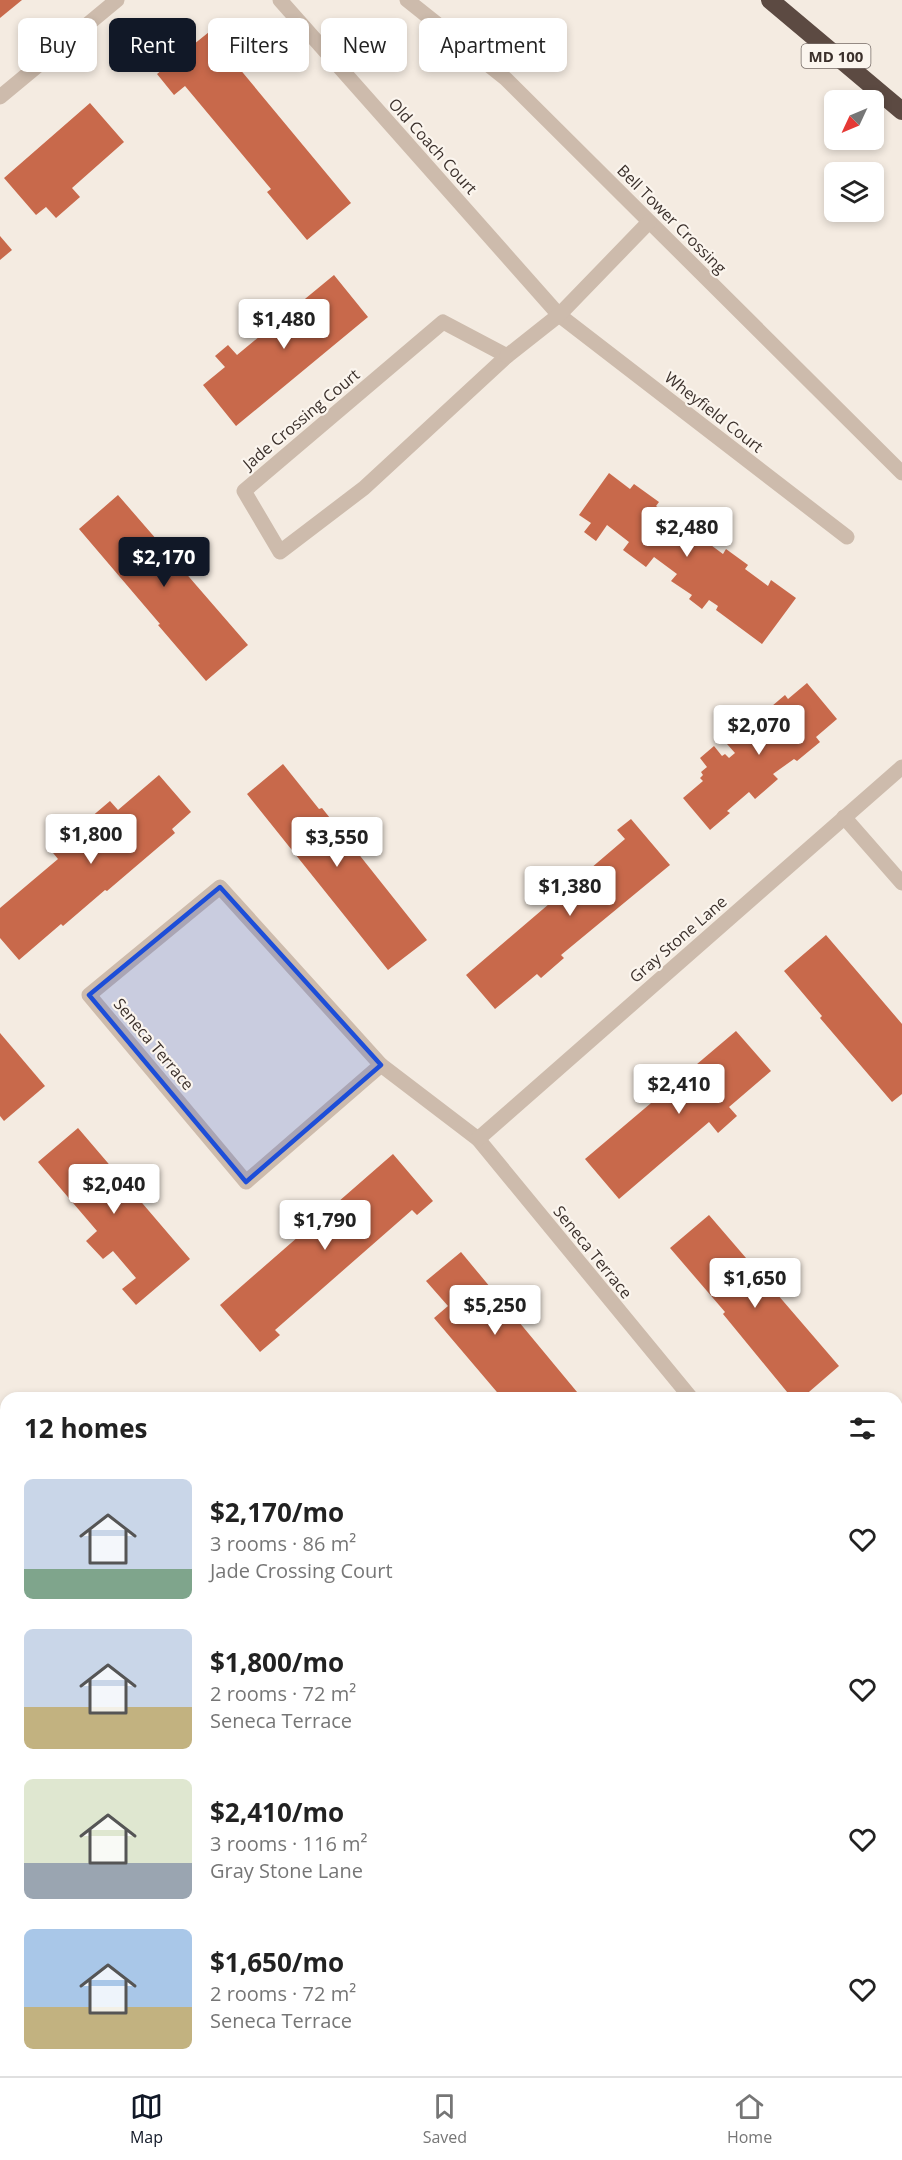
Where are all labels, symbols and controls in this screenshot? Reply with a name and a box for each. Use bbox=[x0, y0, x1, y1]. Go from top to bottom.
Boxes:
chip: Buy bbox=[18, 18, 97, 72]
chip: Rent bbox=[109, 18, 196, 72]
chip: Filters bbox=[208, 18, 309, 72]
chip: New bbox=[321, 18, 407, 72]
chip: Apartment bbox=[419, 18, 567, 72]
road number: MD 100 bbox=[802, 44, 870, 68]
north arrow bbox=[824, 90, 884, 150]
map controls bbox=[824, 90, 884, 222]
street label: Old Coach Court bbox=[384, 93, 482, 199]
street label: Bell Tower Crossing bbox=[613, 160, 732, 279]
button: layers bbox=[824, 162, 884, 222]
pin: $1,480 bbox=[235, 299, 333, 350]
text: $1,480 bbox=[253, 305, 315, 332]
street label: Jade Crossing Court bbox=[236, 363, 364, 476]
street label: Wheyfield Court bbox=[660, 366, 768, 458]
pin: $2,480 bbox=[638, 507, 736, 558]
text: $2,480 bbox=[656, 513, 718, 540]
pin: $2,170 bbox=[115, 537, 213, 588]
text: $2,170 bbox=[133, 543, 195, 570]
pin: $2,070 bbox=[710, 705, 808, 756]
text: $2,070 bbox=[728, 711, 790, 738]
pin: $1,800 bbox=[42, 814, 140, 865]
pin: $3,550 bbox=[288, 817, 386, 868]
text: $1,800 bbox=[60, 820, 122, 847]
text: $3,550 bbox=[306, 823, 368, 850]
pin: $1,380 bbox=[521, 866, 619, 917]
text: $1,380 bbox=[539, 872, 601, 899]
street label: Gray Stone Lane bbox=[625, 891, 731, 987]
street label: Seneca Terrace bbox=[109, 993, 199, 1095]
pin: $2,410 bbox=[630, 1064, 728, 1115]
text: $2,410 bbox=[648, 1070, 710, 1097]
pin: $2,040 bbox=[65, 1164, 163, 1215]
text: $2,040 bbox=[83, 1170, 145, 1197]
pin: $1,790 bbox=[276, 1200, 374, 1251]
street label: Seneca Terrace bbox=[549, 1201, 637, 1303]
text: $1,790 bbox=[294, 1206, 356, 1233]
pin: $1,650 bbox=[706, 1258, 804, 1309]
text: $1,650 bbox=[724, 1264, 786, 1291]
pin: $5,250 bbox=[446, 1285, 544, 1336]
text: $5,250 bbox=[464, 1291, 526, 1318]
text: 12 homes bbox=[24, 1410, 148, 1446]
icon: filters bbox=[846, 1412, 879, 1445]
text: $2,170/mo bbox=[210, 1494, 344, 1530]
icon: home bbox=[72, 1503, 144, 1575]
icon: heart bbox=[846, 1523, 879, 1556]
text: 3 rooms · 86 m² bbox=[210, 1530, 356, 1557]
text: Jade Crossing Court bbox=[210, 1557, 393, 1584]
text: $1,800/mo bbox=[210, 1644, 344, 1680]
icon: home bbox=[72, 1653, 144, 1725]
icon: heart bbox=[846, 1673, 879, 1706]
text: 2 rooms · 72 m² bbox=[210, 1680, 356, 1707]
text: Seneca Terrace bbox=[210, 1707, 352, 1734]
text: $2,410/mo bbox=[210, 1794, 344, 1830]
icon: home bbox=[72, 1803, 144, 1875]
icon: heart bbox=[846, 1823, 879, 1856]
text: 3 rooms · 116 m² bbox=[210, 1830, 368, 1857]
text: Gray Stone Lane bbox=[210, 1857, 363, 1884]
text: $1,650/mo bbox=[210, 1944, 344, 1980]
icon: home bbox=[72, 1953, 144, 2025]
icon: heart bbox=[846, 1973, 879, 2006]
text: 2 rooms · 72 m² bbox=[210, 1980, 356, 2007]
text: Seneca Terrace bbox=[210, 2007, 352, 2034]
tab: Map bbox=[130, 2090, 163, 2148]
tab: Saved bbox=[423, 2090, 467, 2148]
tab: Home bbox=[727, 2090, 772, 2148]

